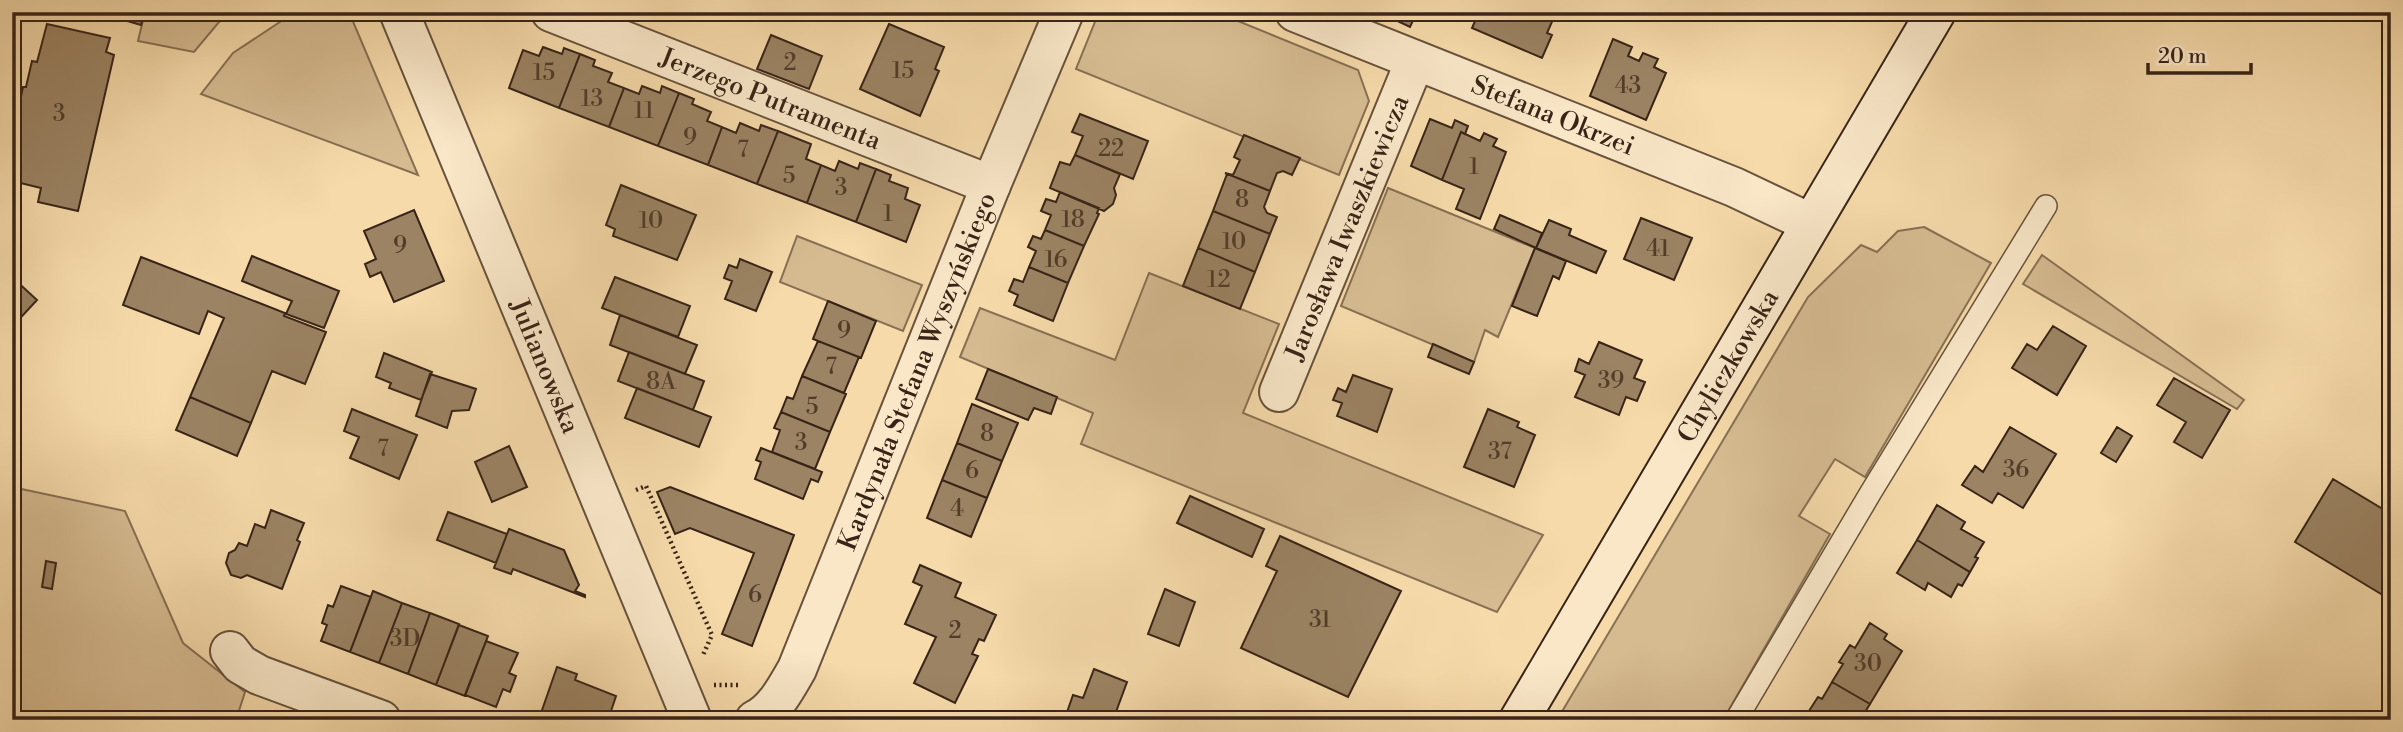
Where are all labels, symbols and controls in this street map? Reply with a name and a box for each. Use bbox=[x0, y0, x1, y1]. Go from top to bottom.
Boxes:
scale bar bbox=[2148, 32, 2251, 76]
street label: Jerzego Putramenta bbox=[654, 41, 886, 158]
text: 20 m bbox=[2158, 44, 2207, 70]
house number: 2 bbox=[783, 49, 797, 77]
house number: 15 bbox=[892, 57, 914, 85]
house number: 15 bbox=[533, 59, 555, 87]
street label: Stefana Okrzei bbox=[1467, 69, 1639, 163]
house number: 43 bbox=[1615, 72, 1641, 100]
house number: 13 bbox=[581, 85, 603, 113]
street label: Jarosława Iwaszkiewicza bbox=[1278, 90, 1417, 366]
house number: 11 bbox=[634, 97, 654, 125]
house number: 3 bbox=[53, 100, 65, 128]
house number: 9 bbox=[683, 124, 697, 152]
house number: 22 bbox=[1098, 135, 1124, 163]
house number: 7 bbox=[737, 136, 749, 164]
house number: 1 bbox=[1469, 153, 1479, 181]
house number: 5 bbox=[783, 162, 795, 190]
house number: 3 bbox=[835, 174, 847, 202]
house number: 8 bbox=[1235, 186, 1249, 214]
street label: Kardynała Stefana Wyszyńskiego bbox=[831, 188, 1003, 555]
house number: 1 bbox=[883, 200, 893, 228]
house number: 18 bbox=[1061, 206, 1085, 234]
house number: 10 bbox=[639, 207, 663, 235]
house number: 10 bbox=[1222, 228, 1246, 256]
house number: 9 bbox=[393, 232, 407, 260]
house number: 41 bbox=[1646, 235, 1670, 263]
house number: 16 bbox=[1044, 246, 1068, 274]
house number: 12 bbox=[1207, 266, 1231, 294]
street label: Chyliczkowska bbox=[1671, 283, 1786, 449]
street label: Julianowska bbox=[502, 293, 587, 439]
house number: 9 bbox=[837, 317, 851, 345]
house number: 7 bbox=[825, 353, 837, 381]
house number: 39 bbox=[1598, 367, 1624, 395]
house number: 8A bbox=[646, 368, 677, 396]
house number: 5 bbox=[806, 393, 818, 421]
house number: 8 bbox=[980, 420, 994, 448]
house number: 3 bbox=[795, 429, 807, 457]
house number: 7 bbox=[377, 435, 389, 463]
house number: 37 bbox=[1488, 438, 1512, 466]
house number: 36 bbox=[2003, 456, 2029, 484]
house number: 6 bbox=[965, 457, 979, 485]
house number: 4 bbox=[950, 495, 964, 523]
house number: 6 bbox=[748, 581, 762, 609]
house number: 31 bbox=[1309, 606, 1331, 634]
house number: 2 bbox=[948, 617, 962, 645]
house number: 3D bbox=[390, 625, 420, 653]
house number: 30 bbox=[1854, 650, 1882, 678]

